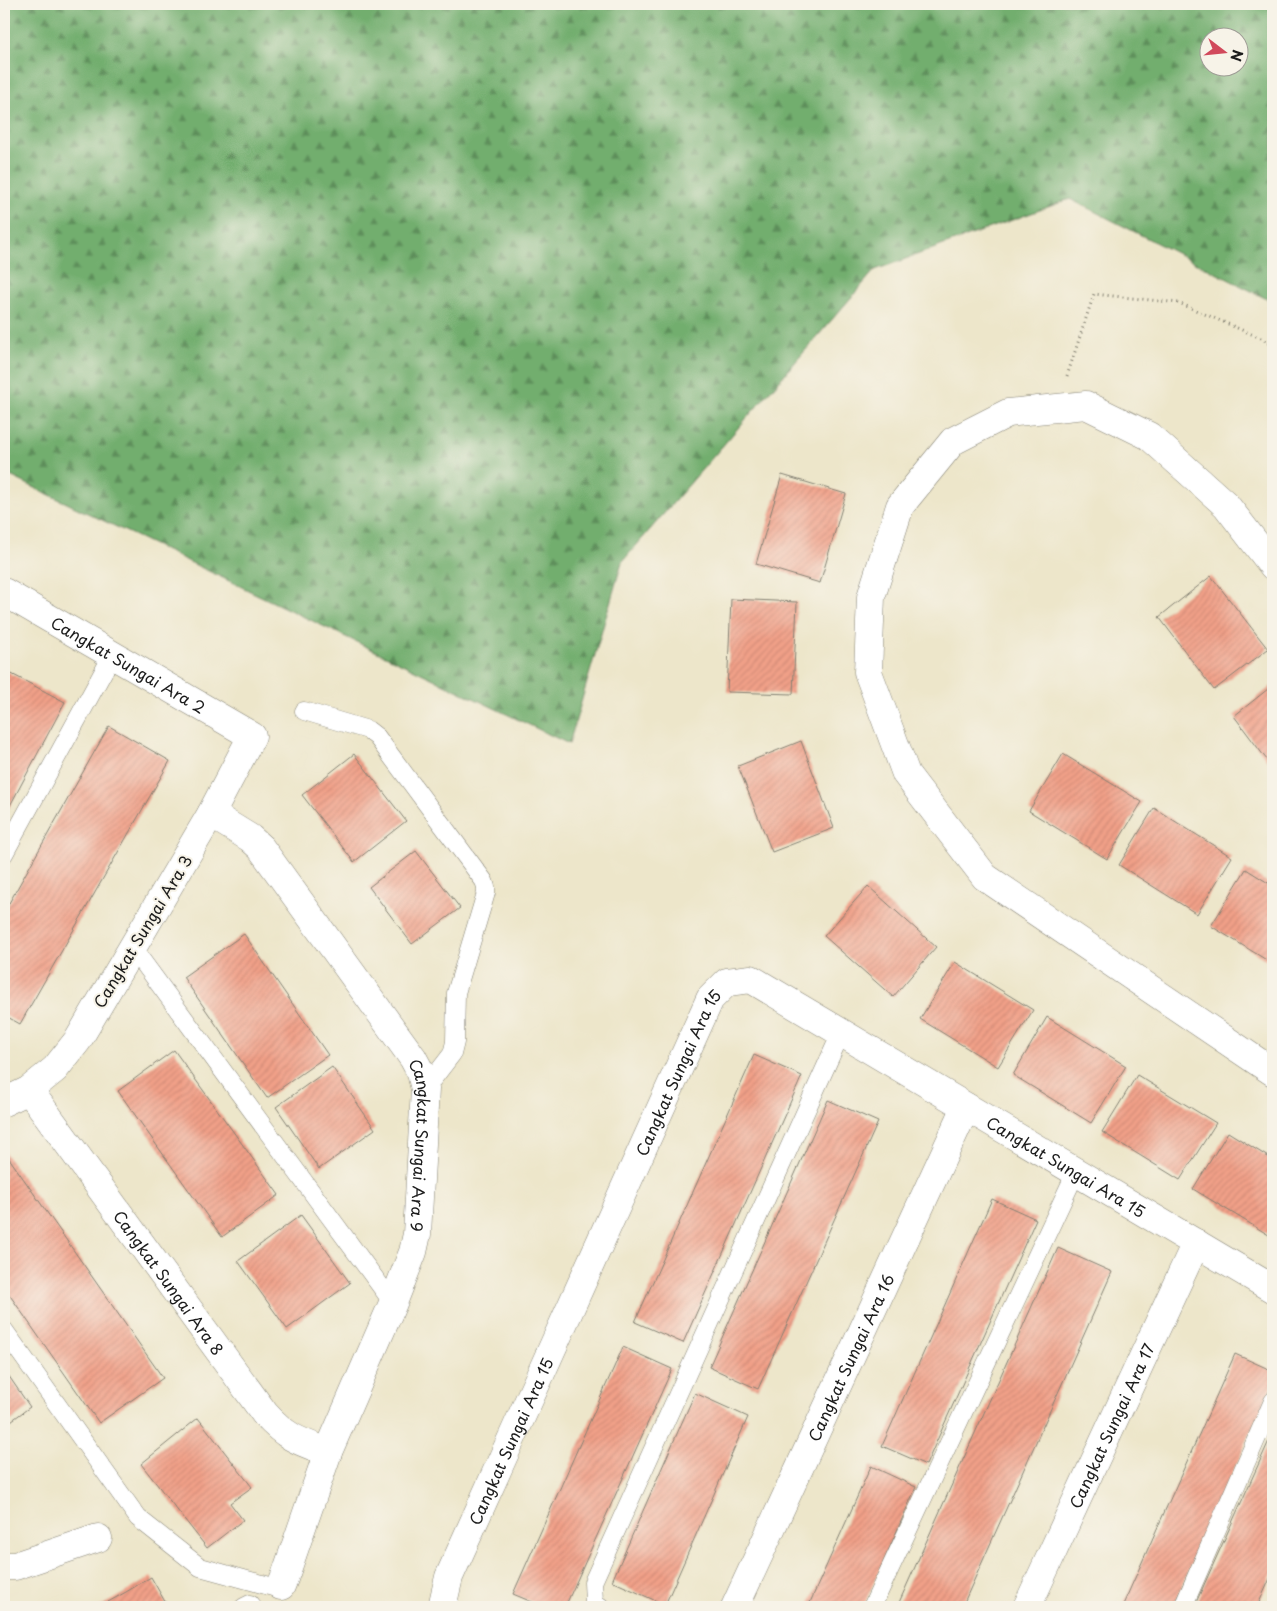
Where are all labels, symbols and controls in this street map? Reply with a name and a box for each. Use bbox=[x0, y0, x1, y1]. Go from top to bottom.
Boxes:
north arrow bbox=[1200, 28, 1250, 78]
text: N bbox=[1225, 47, 1249, 64]
street label: Cangkat Sungai Ara 2 bbox=[47, 610, 210, 719]
street label: Cangkat Sungai Ara 3 bbox=[87, 850, 197, 1012]
street label: Cangkat Sungai Ara 15 bbox=[629, 983, 726, 1159]
street label: Cangkat Sungai Ara 9 bbox=[403, 1054, 437, 1232]
street label: Cangkat Sungai Ara 15 bbox=[982, 1110, 1150, 1223]
street label: Cangkat Sungai Ara 8 bbox=[108, 1205, 230, 1360]
street label: Cangkat Sungai Ara 16 bbox=[801, 1270, 899, 1445]
street label: Cangkat Sungai Ara 17 bbox=[1062, 1339, 1160, 1512]
street label: Cangkat Sungai Ara 15 bbox=[462, 1353, 559, 1529]

